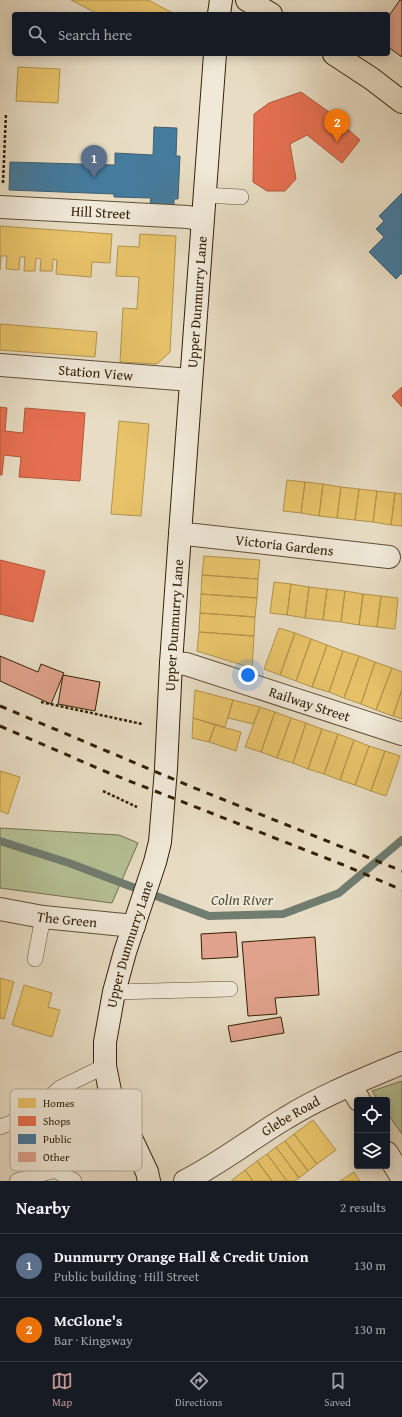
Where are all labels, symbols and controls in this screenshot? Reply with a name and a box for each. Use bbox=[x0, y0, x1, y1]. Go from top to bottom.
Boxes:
search box bbox=[12, 12, 390, 56]
icon: search bbox=[26, 23, 48, 45]
text: Search here bbox=[58, 24, 132, 45]
pin: 2 bbox=[324, 109, 350, 142]
pin: 1 bbox=[81, 145, 107, 178]
street label: Hill Street bbox=[71, 201, 131, 224]
street label: Upper Dunmurry Lane bbox=[182, 235, 212, 369]
street label: Station View bbox=[57, 360, 134, 385]
street label: Victoria Gardens bbox=[234, 530, 335, 561]
street label: Upper Dunmurry Lane bbox=[160, 558, 188, 692]
your location bbox=[238, 665, 258, 685]
street label: Railway Street bbox=[266, 682, 353, 727]
street label: Upper Dunmurry Lane bbox=[101, 877, 158, 1009]
water label: Colin River bbox=[211, 889, 273, 910]
street label: The Green bbox=[35, 906, 98, 932]
legend bbox=[10, 1089, 142, 1171]
street label: Glebe Road bbox=[257, 1091, 324, 1141]
text: Homes bbox=[43, 1095, 74, 1111]
map controls bbox=[354, 1097, 390, 1169]
button: locate bbox=[354, 1097, 390, 1133]
text: Shops bbox=[43, 1113, 70, 1129]
text: Public bbox=[43, 1131, 72, 1147]
button: layers bbox=[354, 1133, 390, 1169]
text: Other bbox=[43, 1149, 70, 1165]
text: Nearby bbox=[16, 1195, 70, 1220]
text: 2 results bbox=[340, 1198, 386, 1217]
text: Dunmurry Orange Hall & Credit Union bbox=[54, 1246, 309, 1267]
text: 1 bbox=[26, 1256, 32, 1275]
text: 130 m bbox=[354, 1256, 386, 1275]
text: Public building · Hill Street bbox=[54, 1267, 199, 1286]
text: McGlone's bbox=[54, 1310, 122, 1331]
text: 2 bbox=[26, 1320, 32, 1339]
text: 130 m bbox=[354, 1320, 386, 1339]
text: Bar · Kingsway bbox=[54, 1331, 133, 1350]
tab: Map bbox=[51, 1370, 73, 1410]
tab: Directions bbox=[175, 1370, 222, 1410]
tab: Saved bbox=[324, 1370, 351, 1410]

